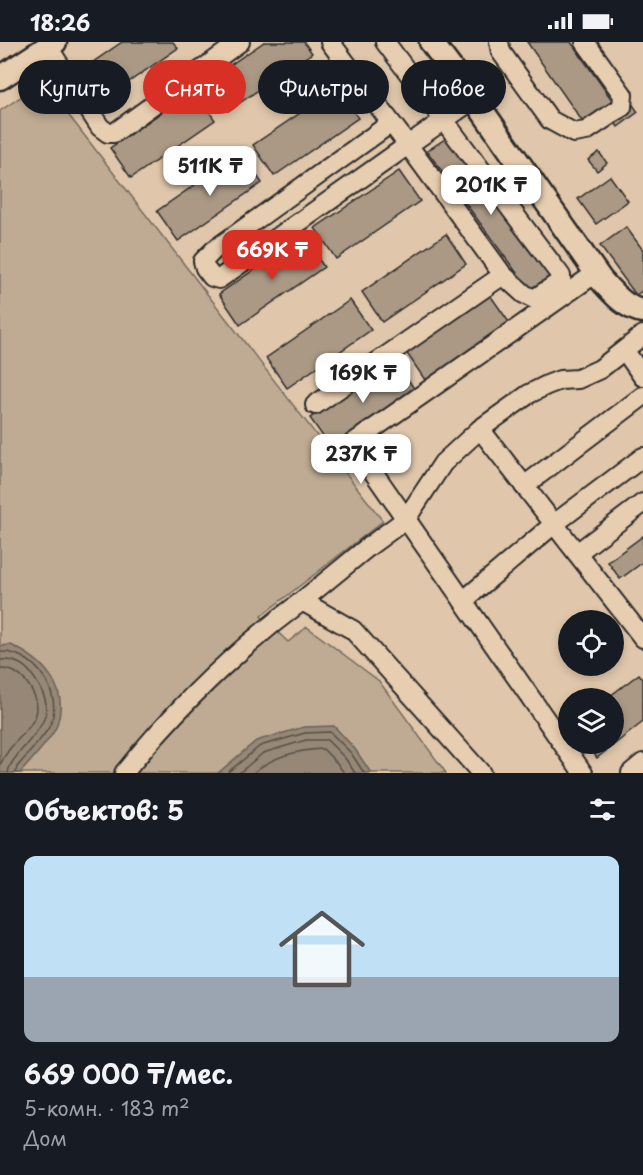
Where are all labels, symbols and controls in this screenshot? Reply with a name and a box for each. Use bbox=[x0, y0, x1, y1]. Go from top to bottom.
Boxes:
text: 18:26 bbox=[30, 5, 90, 38]
chip: Купить bbox=[18, 60, 131, 114]
chip: Снять bbox=[143, 60, 246, 114]
chip: Фильтры bbox=[258, 60, 389, 114]
chip: Новое bbox=[401, 60, 506, 114]
pin: 511K ₸ bbox=[161, 146, 259, 197]
text: 511K ₸ bbox=[177, 150, 243, 180]
pin: 201K ₸ bbox=[442, 165, 540, 216]
text: 201K ₸ bbox=[455, 169, 527, 199]
pin: 669K ₸ bbox=[223, 230, 321, 281]
text: 669K ₸ bbox=[236, 234, 308, 264]
pin: 169K ₸ bbox=[314, 353, 412, 404]
text: 169K ₸ bbox=[329, 357, 397, 387]
pin: 237K ₸ bbox=[312, 434, 410, 485]
text: 237K ₸ bbox=[325, 438, 397, 468]
map controls bbox=[558, 610, 624, 754]
button: locate bbox=[558, 610, 624, 676]
button: layers bbox=[558, 688, 624, 754]
text: Объектов: 5 bbox=[24, 790, 184, 829]
icon: filters bbox=[586, 793, 619, 826]
icon: home bbox=[268, 895, 376, 1003]
text: 669 000 ₸/мес. bbox=[24, 1054, 233, 1093]
text: 5-комн. · 183 m² bbox=[24, 1093, 190, 1123]
text: Дом bbox=[24, 1123, 67, 1153]

